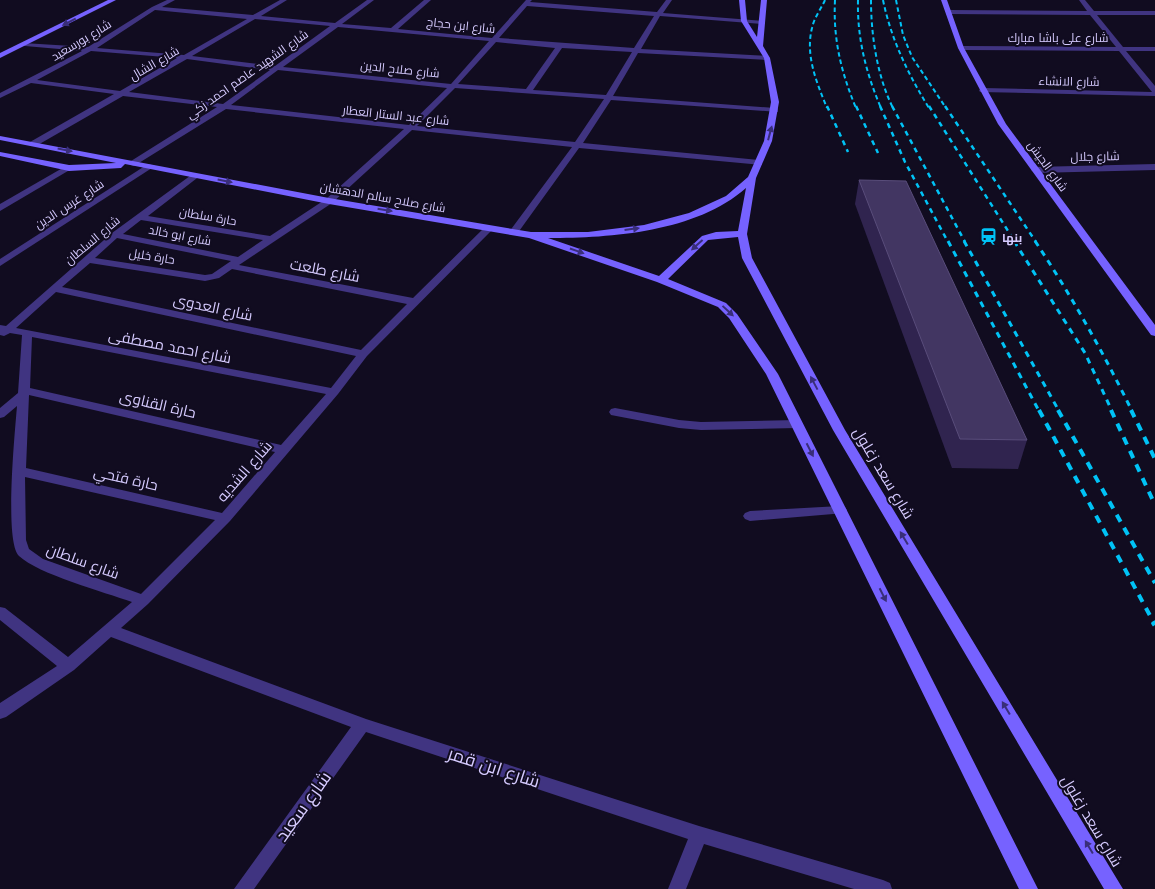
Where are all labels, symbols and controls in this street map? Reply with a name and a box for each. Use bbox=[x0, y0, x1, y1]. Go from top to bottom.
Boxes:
street label: شارع ابن حجاج bbox=[426, 14, 496, 37]
street label: شارع بورسعيد bbox=[48, 16, 114, 65]
one-way arrow bbox=[62, 18, 76, 26]
street label: شارع الشهيد عاصم احمد زكي bbox=[183, 26, 313, 124]
street label: شارع على باشا مبارك bbox=[1008, 30, 1108, 46]
street label: شارع الشال bbox=[126, 43, 182, 84]
street label: شارع صلاح الدين bbox=[360, 57, 440, 82]
street label: شارع الانشاء bbox=[1038, 73, 1100, 90]
street label: شارع عبد الستار العطار bbox=[341, 102, 450, 129]
one-way arrow bbox=[766, 125, 774, 140]
street label: شارع الجيش bbox=[1024, 138, 1071, 195]
one-way arrow bbox=[58, 147, 74, 155]
street label: شارع جلال bbox=[1070, 148, 1120, 165]
street label: شارع غرس الدين bbox=[31, 176, 107, 233]
one-way arrow bbox=[217, 177, 233, 185]
street label: شارع صلاح سالم الدهشان bbox=[319, 179, 447, 216]
street label: حارة سلطان bbox=[178, 204, 238, 228]
one-way arrow bbox=[377, 207, 393, 215]
street label: شارع السلطان bbox=[61, 212, 123, 268]
street label: شارع ابو خالد bbox=[147, 222, 213, 249]
one-way arrow bbox=[624, 225, 640, 233]
station icon: بنها bbox=[978, 227, 998, 247]
place label: بنها bbox=[1002, 230, 1022, 246]
one-way arrow bbox=[691, 239, 703, 251]
street label: حارة خليل bbox=[128, 245, 176, 267]
one-way arrow bbox=[570, 248, 585, 255]
street label: شارع طلعت bbox=[288, 254, 362, 288]
street label: شارع العدوى bbox=[171, 289, 254, 327]
one-way arrow bbox=[721, 305, 733, 317]
street label: شارع احمد مصطفى bbox=[107, 325, 233, 369]
one-way arrow bbox=[809, 376, 818, 389]
street label: حارة القناوى bbox=[118, 386, 198, 423]
street label: شارع سعد زغلول bbox=[847, 424, 919, 523]
street label: شارع الشديه bbox=[212, 436, 277, 507]
one-way arrow bbox=[806, 443, 814, 457]
street label: حارة فتحي bbox=[91, 461, 160, 498]
one-way arrow bbox=[900, 532, 909, 545]
street label: شارع سلطان bbox=[43, 539, 122, 585]
one-way arrow bbox=[878, 588, 887, 603]
one-way arrow bbox=[1001, 701, 1010, 714]
street label: شارع ابن قمر bbox=[444, 742, 543, 794]
street label: شارع سعيد bbox=[271, 767, 337, 846]
street label: شارع سعد زغلول bbox=[1055, 772, 1127, 871]
one-way arrow bbox=[1085, 841, 1094, 854]

